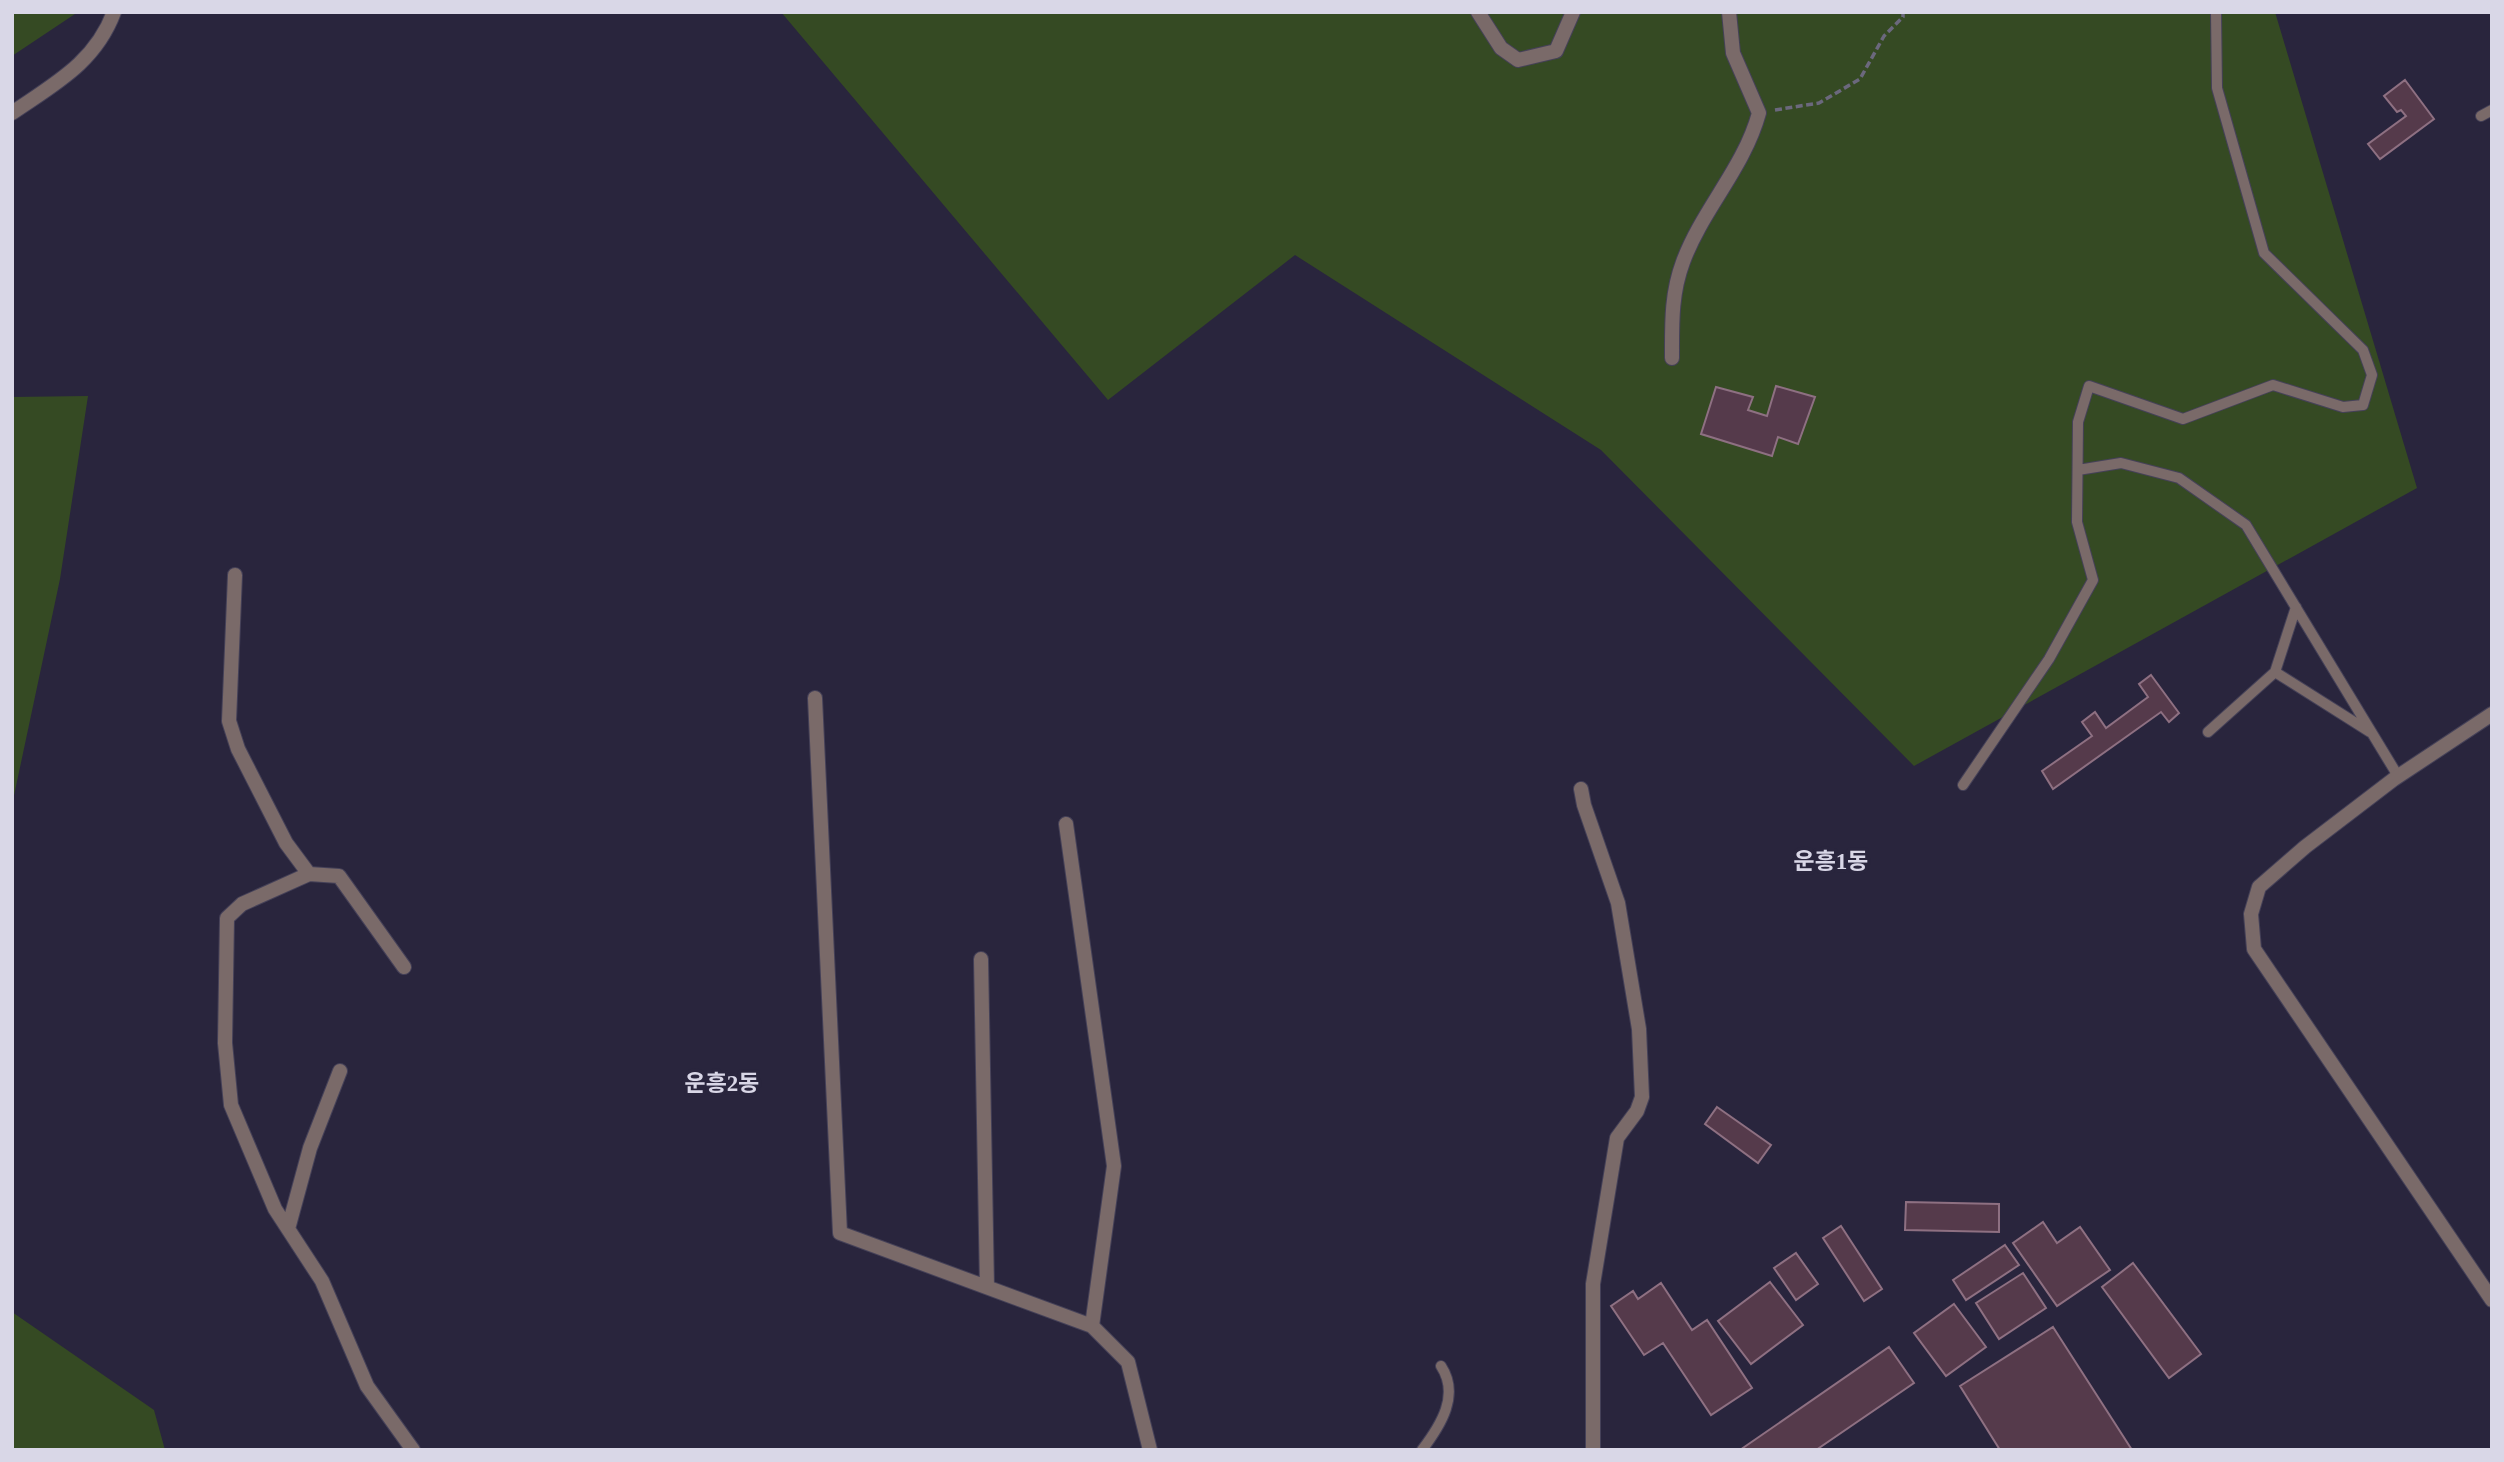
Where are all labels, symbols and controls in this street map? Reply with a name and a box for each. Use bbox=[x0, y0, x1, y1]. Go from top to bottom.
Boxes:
district label: 운흥1동 bbox=[1794, 849, 1868, 874]
district label: 운흥2동 bbox=[685, 1071, 759, 1096]

